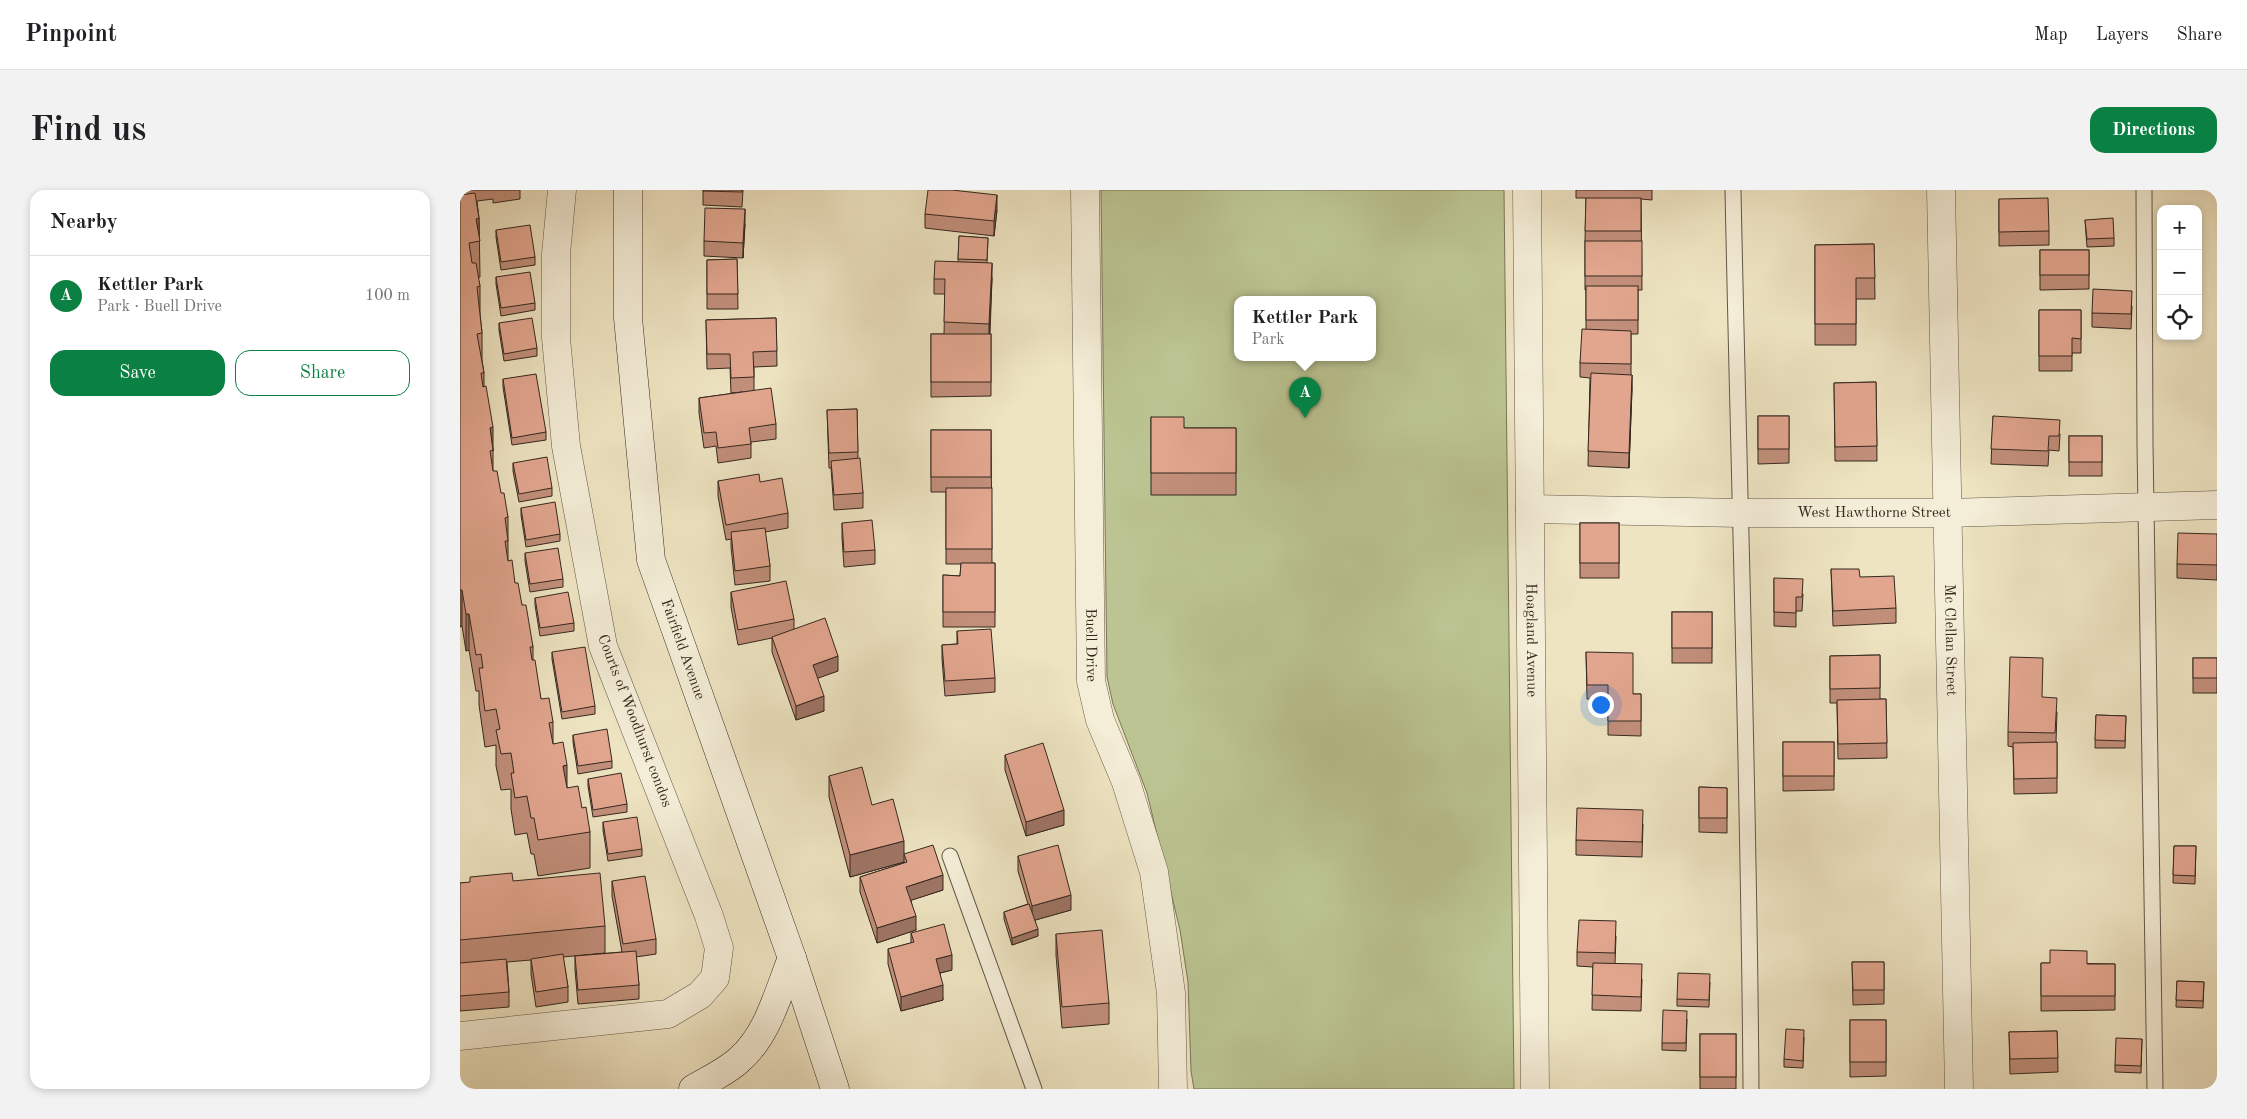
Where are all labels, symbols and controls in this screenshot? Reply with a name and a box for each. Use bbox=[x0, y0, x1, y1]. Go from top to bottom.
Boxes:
text: Pinpoint bbox=[25, 23, 117, 47]
text: Map bbox=[2034, 26, 2068, 44]
text: Layers bbox=[2096, 26, 2148, 44]
text: Share bbox=[2176, 26, 2222, 44]
button: Directions bbox=[2090, 107, 2217, 153]
text: Find us bbox=[30, 113, 146, 148]
map controls bbox=[2157, 205, 2202, 340]
button: + bbox=[2157, 205, 2202, 250]
text: Nearby bbox=[50, 212, 118, 233]
button: − bbox=[2157, 250, 2202, 295]
text: Kettler Park bbox=[97, 276, 204, 295]
text: A bbox=[60, 288, 72, 304]
text: 100 m bbox=[365, 288, 410, 304]
button: locate bbox=[2157, 295, 2202, 340]
popup bbox=[1234, 296, 1376, 361]
text: Park · Buell Drive bbox=[97, 299, 222, 315]
text: Kettler Park bbox=[1252, 309, 1358, 328]
text: Park bbox=[1252, 332, 1285, 348]
button: Save bbox=[50, 350, 225, 396]
button: Share bbox=[235, 350, 410, 396]
pin: A bbox=[1289, 377, 1321, 418]
street label: West Hawthorne Street bbox=[1797, 505, 1951, 521]
street label: Hoagland Avenue bbox=[1523, 583, 1539, 697]
street label: Mc Clellan Street bbox=[1941, 584, 1959, 696]
street label: Fairfield Avenue bbox=[658, 597, 707, 702]
street label: Buell Drive bbox=[1083, 608, 1099, 682]
street label: Courts of Woodhurst condos bbox=[594, 633, 674, 809]
your location bbox=[1588, 692, 1614, 718]

